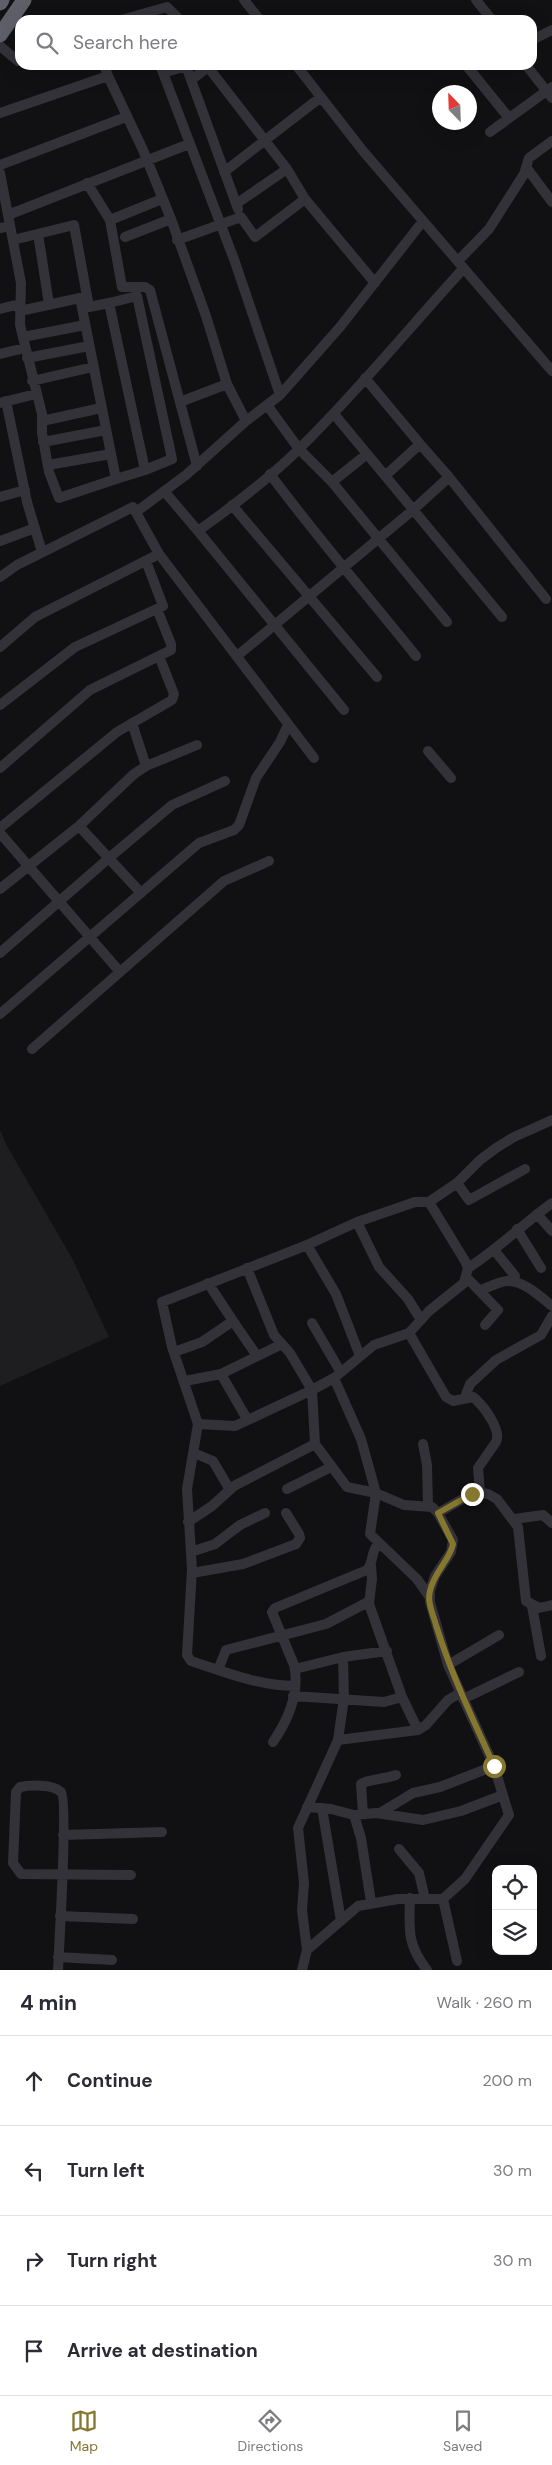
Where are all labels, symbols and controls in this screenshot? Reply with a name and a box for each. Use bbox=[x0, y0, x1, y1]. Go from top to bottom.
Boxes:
search box bbox=[15, 15, 537, 70]
icon: search bbox=[33, 29, 61, 57]
text: Search here bbox=[73, 30, 178, 55]
north arrow bbox=[432, 85, 477, 130]
route end bbox=[461, 1483, 484, 1506]
route start bbox=[483, 1755, 506, 1778]
map controls bbox=[492, 1865, 537, 1955]
button: locate bbox=[492, 1865, 537, 1910]
button: layers bbox=[492, 1910, 537, 1955]
text: 4 min bbox=[20, 1989, 77, 2017]
text: Walk · 260 m bbox=[437, 1992, 532, 2013]
icon: ahead bbox=[20, 2067, 48, 2095]
text: Continue bbox=[67, 2068, 153, 2093]
text: 200 m bbox=[483, 2070, 532, 2091]
icon: left bbox=[20, 2157, 48, 2185]
text: Turn left bbox=[67, 2158, 145, 2183]
text: 30 m bbox=[493, 2160, 532, 2181]
icon: right bbox=[20, 2247, 48, 2275]
text: Turn right bbox=[67, 2248, 157, 2273]
text: 30 m bbox=[493, 2250, 532, 2271]
icon: arrive bbox=[20, 2337, 48, 2365]
text: Arrive at destination bbox=[67, 2338, 258, 2363]
tab: Map bbox=[70, 2407, 98, 2455]
tab: Directions bbox=[238, 2407, 303, 2455]
tab: Saved bbox=[443, 2407, 482, 2455]

